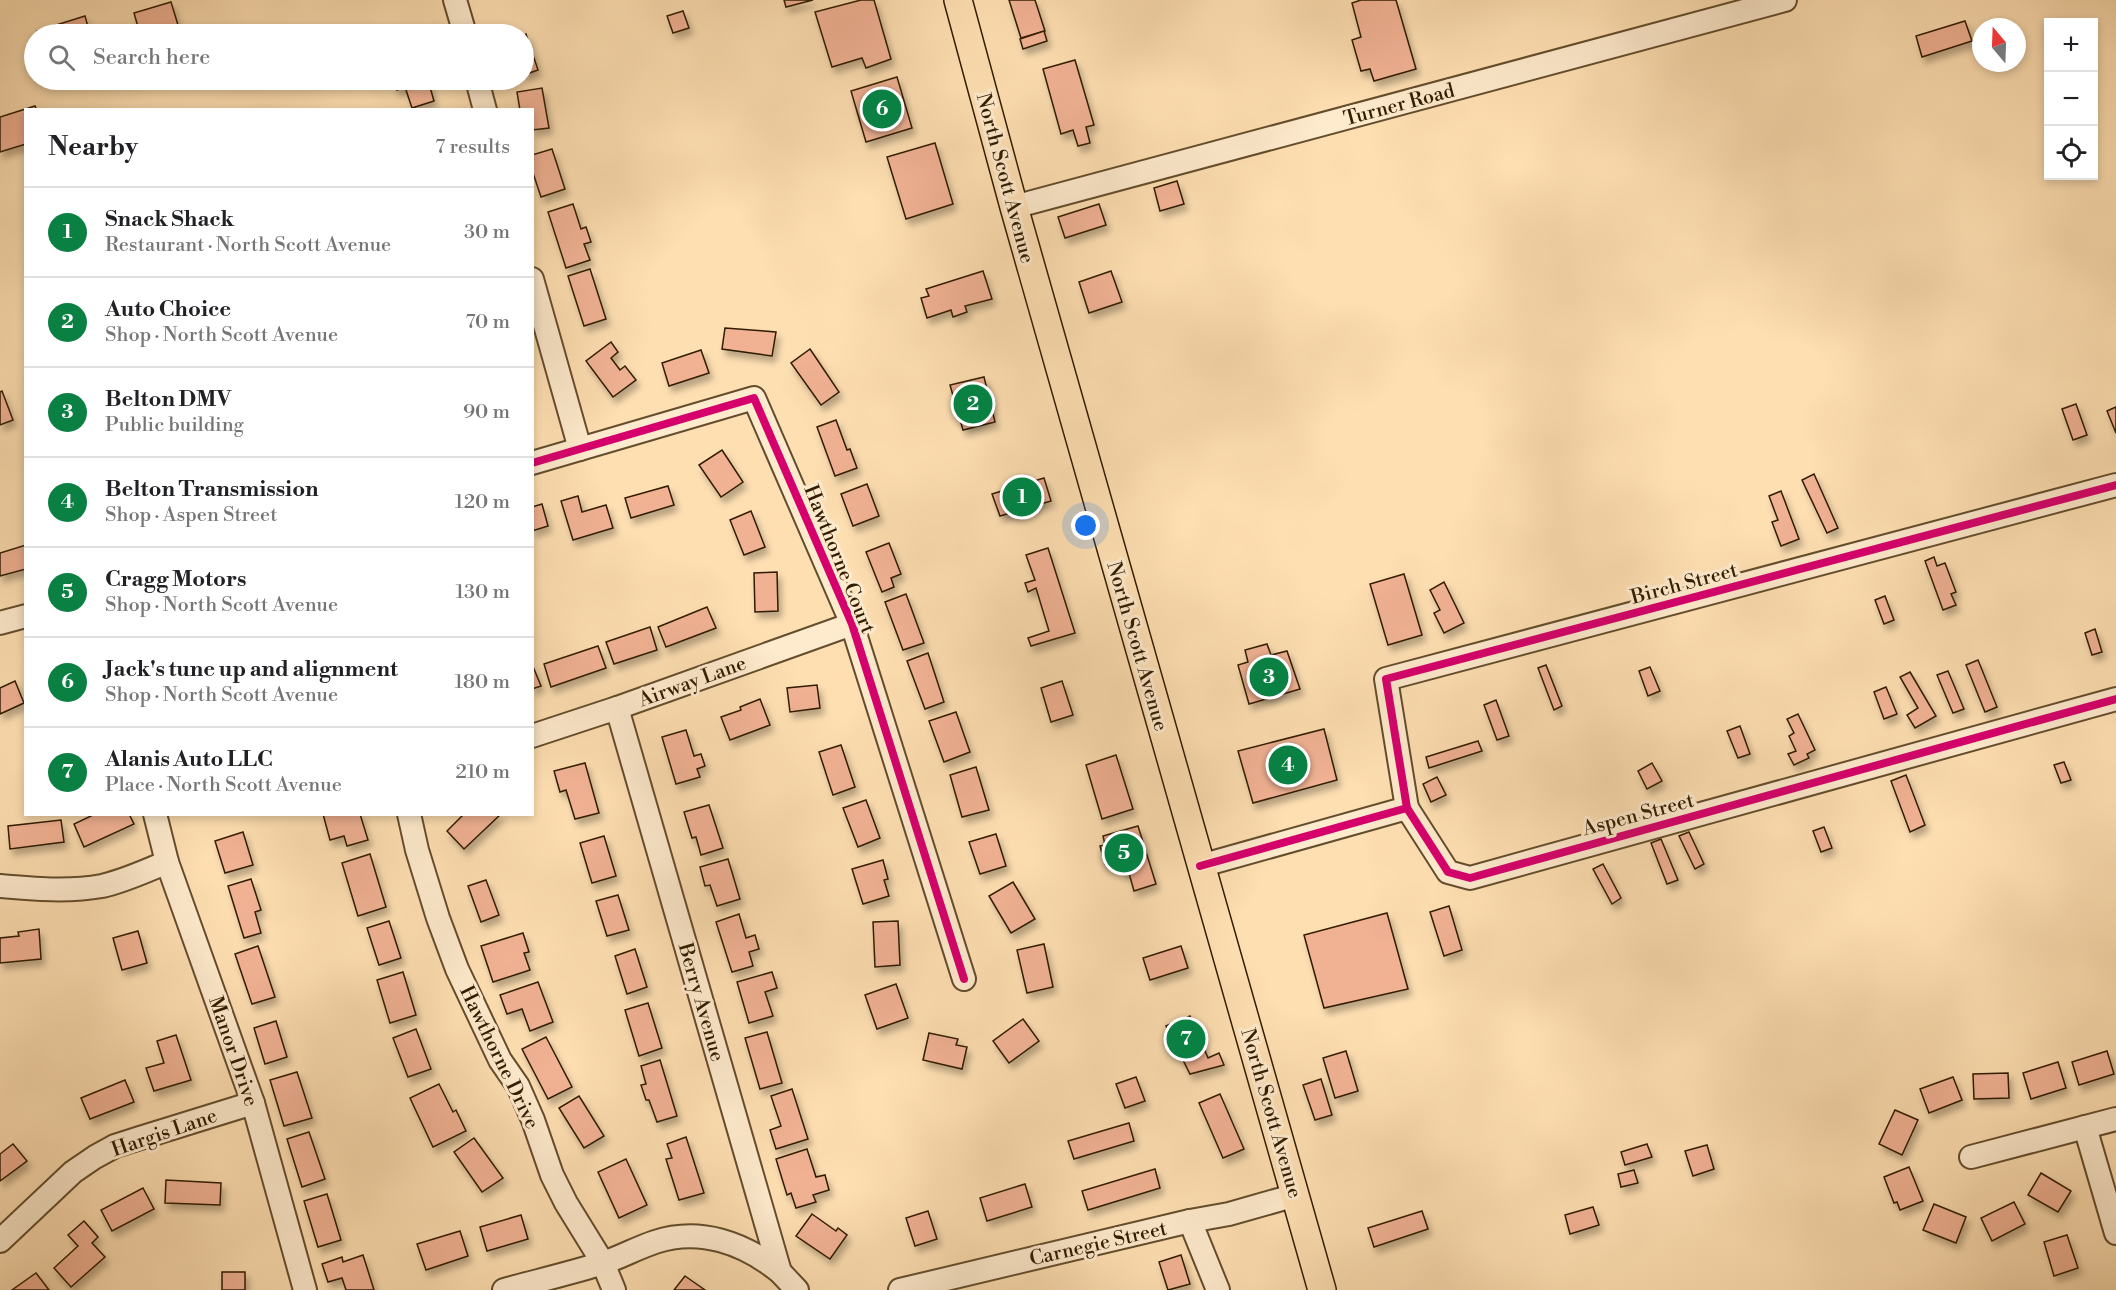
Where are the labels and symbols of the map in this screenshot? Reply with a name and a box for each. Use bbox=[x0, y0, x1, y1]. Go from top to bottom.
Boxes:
north arrow bbox=[1972, 18, 2026, 72]
street label: Turner Road bbox=[1341, 78, 1458, 132]
pin: 6 bbox=[862, 86, 902, 132]
street label: North Scott Avenue bbox=[970, 90, 1039, 266]
pin: 2 bbox=[954, 382, 992, 426]
pin: 1 bbox=[1002, 474, 1042, 520]
street label: Hawthorne Court bbox=[797, 482, 880, 638]
your location bbox=[1071, 511, 1100, 540]
street label: Birch Street bbox=[1627, 558, 1740, 611]
street label: North Scott Avenue bbox=[1100, 559, 1173, 734]
street label: Airway Lane bbox=[634, 651, 750, 714]
pin: 3 bbox=[1250, 654, 1288, 700]
pin: 4 bbox=[1268, 742, 1308, 788]
street label: Aspen Street bbox=[1579, 789, 1697, 843]
pin: 5 bbox=[1104, 830, 1144, 876]
street label: Berry Avenue bbox=[671, 939, 729, 1065]
street label: Hawthorne Drive bbox=[453, 982, 544, 1133]
street label: Manor Drive bbox=[202, 993, 263, 1110]
pin: 7 bbox=[1166, 1016, 1206, 1062]
street label: North Scott Avenue bbox=[1234, 1026, 1307, 1201]
street label: Hargis Lane bbox=[108, 1104, 220, 1163]
street label: Carnegie Street bbox=[1027, 1216, 1170, 1272]

